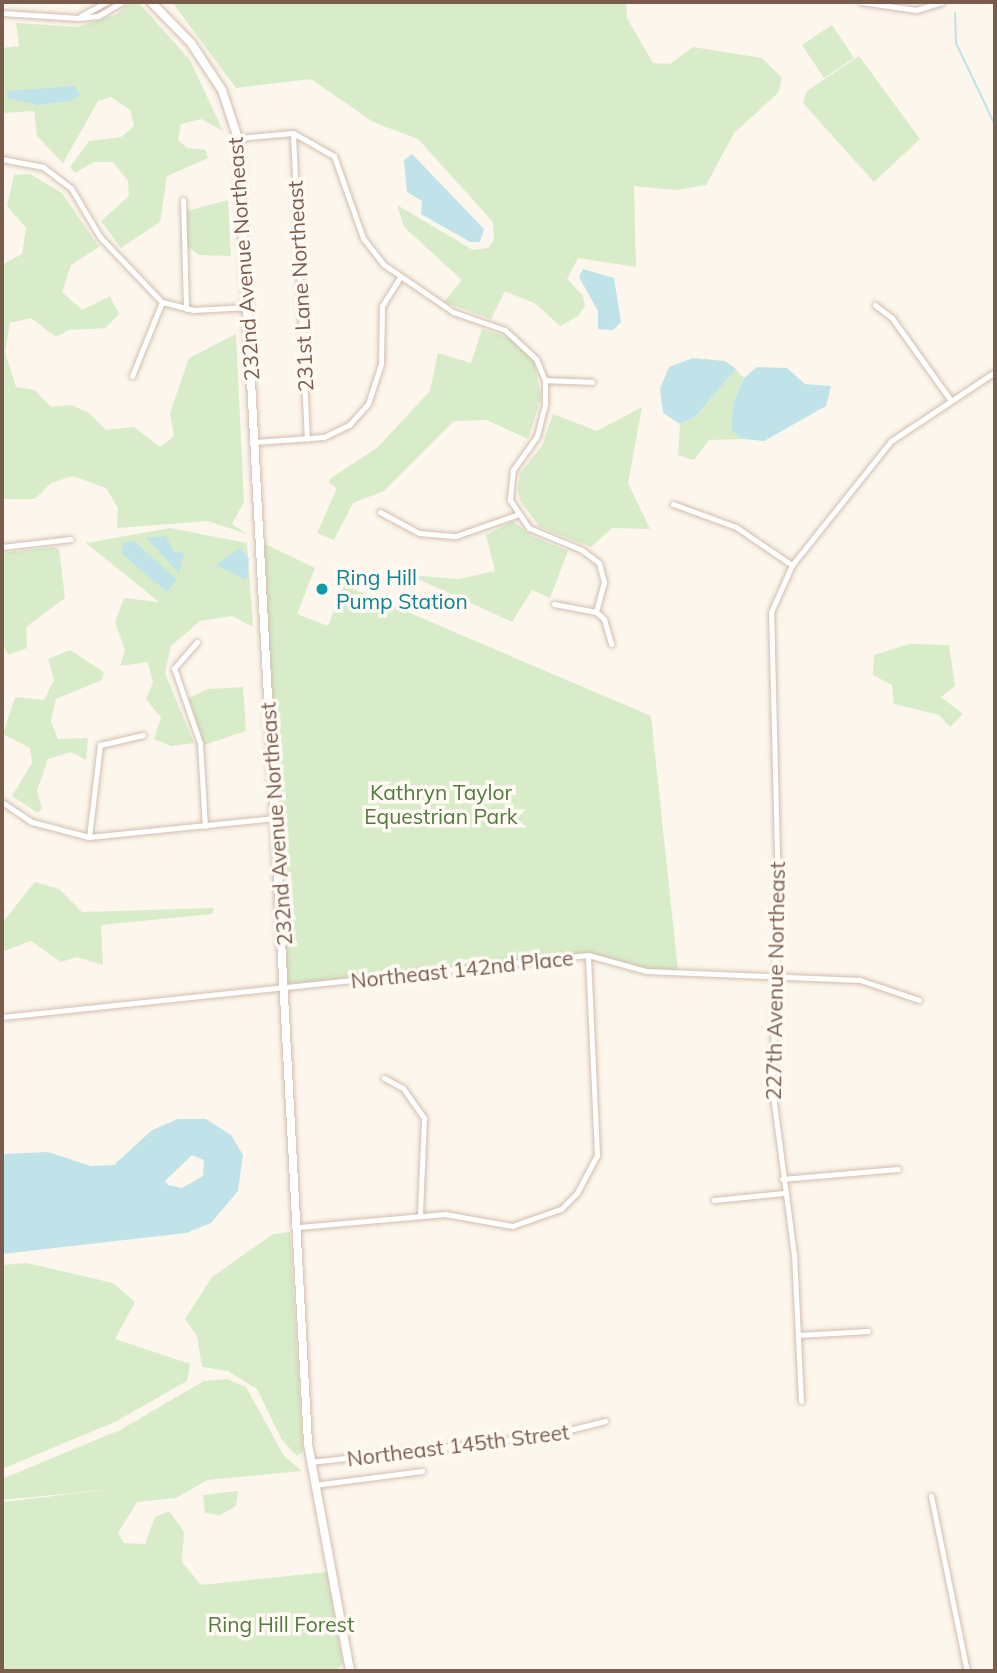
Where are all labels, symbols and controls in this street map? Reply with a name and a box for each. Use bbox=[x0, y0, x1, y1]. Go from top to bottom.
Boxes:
street label: 232nd Avenue Northeast bbox=[222, 136, 264, 382]
street label: 231st Lane Northeast bbox=[282, 180, 318, 392]
place label: Ring Hill Pump Station bbox=[336, 564, 468, 614]
marker: Ring Hill Pump Station bbox=[314, 581, 330, 597]
street label: 232nd Avenue Northeast bbox=[255, 701, 297, 947]
park label: Kathryn Taylor Equestrian Park bbox=[364, 779, 518, 829]
street label: 227th Avenue Northeast bbox=[760, 861, 790, 1101]
street label: Northeast 142nd Place bbox=[349, 945, 575, 993]
street label: Northeast 145th Street bbox=[345, 1419, 571, 1471]
park label: Ring Hill Forest bbox=[208, 1611, 354, 1637]

